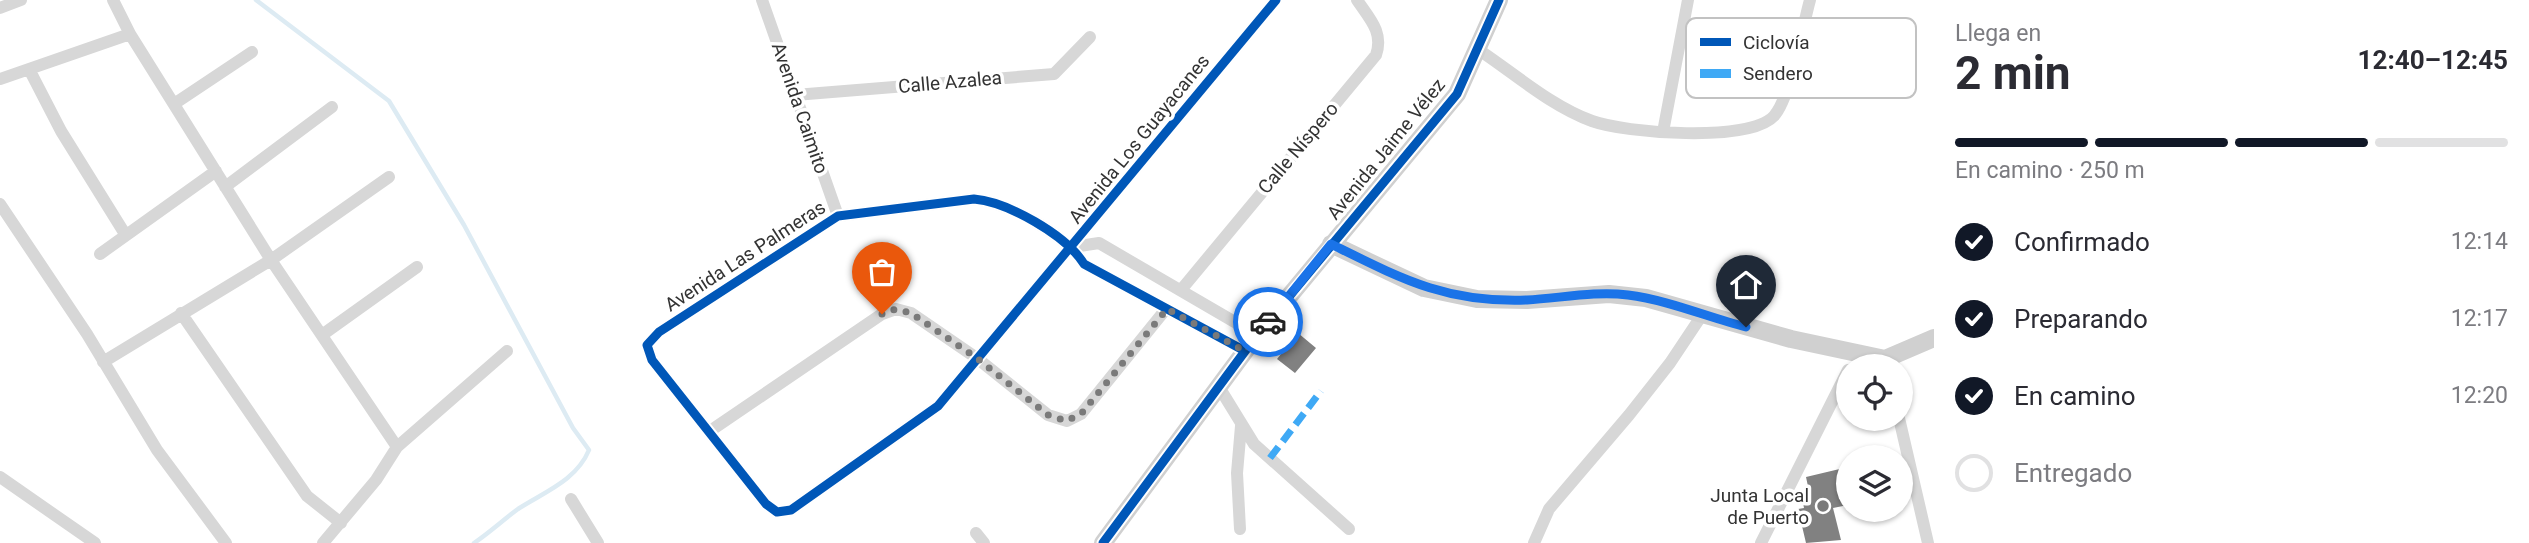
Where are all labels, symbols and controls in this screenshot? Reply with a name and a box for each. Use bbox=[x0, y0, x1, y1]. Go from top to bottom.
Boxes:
legend bbox=[1686, 18, 1916, 98]
text: Llega en bbox=[1955, 20, 2041, 47]
text: Ciclovía bbox=[1743, 31, 1810, 54]
street label: Avenida Caimito bbox=[767, 39, 833, 177]
text: 12:40–12:45 bbox=[2358, 45, 2508, 75]
text: 2 min bbox=[1955, 46, 2071, 100]
street label: Avenida Los Guayacanes bbox=[1064, 50, 1214, 228]
text: Sendero bbox=[1743, 62, 1813, 85]
street label: Calle Azalea bbox=[897, 66, 1003, 98]
street label: Avenida Jaime Vélez bbox=[1322, 74, 1450, 224]
street label: Calle Níspero bbox=[1253, 97, 1343, 199]
text: En camino · 250 m bbox=[1955, 157, 2145, 184]
street label: Avenida Las Palmeras bbox=[660, 195, 830, 317]
icon: check bbox=[1955, 223, 1993, 261]
text: Confirmado bbox=[2014, 227, 2150, 257]
text: 12:14 bbox=[2451, 228, 2508, 255]
pin bbox=[852, 242, 912, 314]
icon: bag bbox=[863, 253, 901, 291]
pin bbox=[1716, 255, 1776, 327]
icon: home bbox=[1727, 266, 1765, 304]
courier bbox=[1233, 287, 1303, 357]
icon: check bbox=[1955, 300, 1993, 338]
icon: car bbox=[1249, 303, 1287, 341]
text: Preparando bbox=[2014, 304, 2148, 334]
text: 12:17 bbox=[2451, 305, 2508, 332]
map controls bbox=[1836, 354, 1913, 522]
button: locate bbox=[1836, 354, 1913, 431]
icon: check bbox=[1955, 377, 1993, 415]
text: En camino bbox=[2014, 381, 2136, 411]
text: 12:20 bbox=[2451, 382, 2508, 409]
button: layers bbox=[1836, 445, 1913, 522]
text: Entregado bbox=[2014, 458, 2132, 488]
place label: Junta Local de Puerto bbox=[1710, 484, 1809, 529]
marker: Junta Local de Puerto bbox=[1815, 498, 1831, 514]

